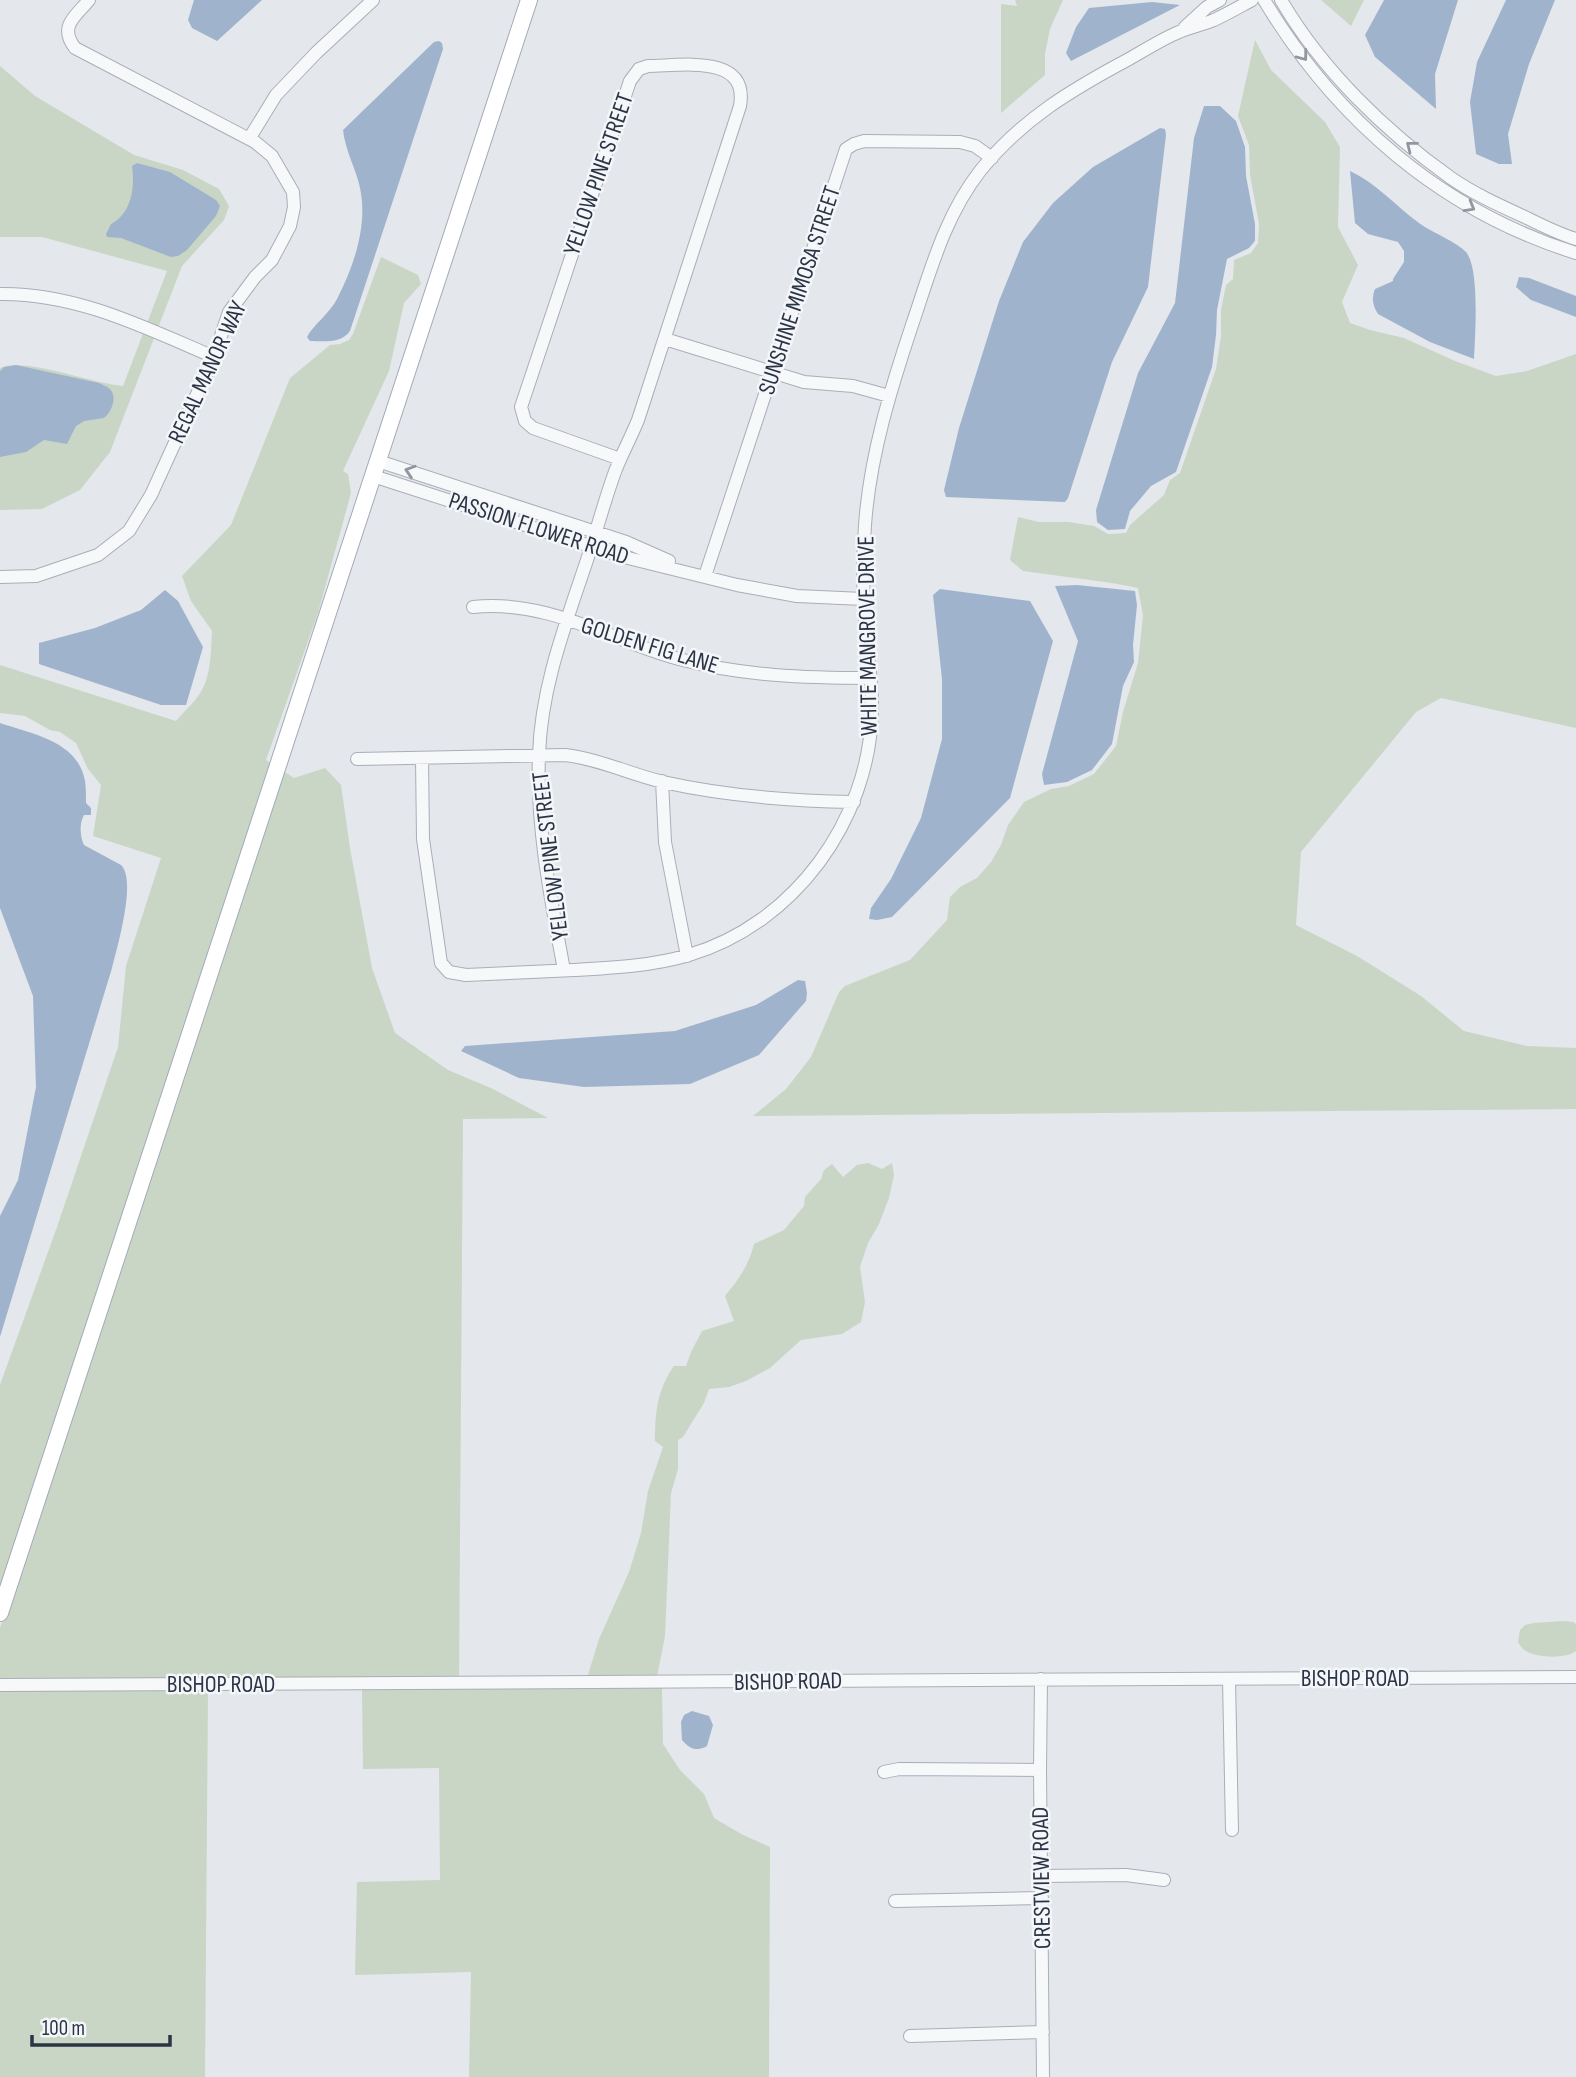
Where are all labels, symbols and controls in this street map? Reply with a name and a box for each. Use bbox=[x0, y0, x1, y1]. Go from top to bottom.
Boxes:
one-way arrow bbox=[1294, 48, 1307, 61]
street label: YELLOW PINE STREET bbox=[557, 89, 640, 259]
one-way arrow bbox=[1406, 142, 1418, 155]
street label: SUNSHINE MIMOSA STREET bbox=[752, 182, 847, 398]
one-way arrow bbox=[1463, 199, 1476, 212]
street label: REGAL MANOR WAY bbox=[162, 297, 253, 448]
one-way arrow bbox=[404, 465, 416, 480]
street label: PASSION FLOWER ROAD bbox=[445, 486, 632, 571]
street label: WHITE MANGROVE DRIVE bbox=[851, 536, 884, 736]
street label: GOLDEN FIG LANE bbox=[578, 611, 722, 680]
street label: YELLOW PINE STREET bbox=[526, 770, 575, 942]
street label: BISHOP ROAD bbox=[1301, 1664, 1409, 1693]
street label: BISHOP ROAD bbox=[734, 1666, 842, 1697]
street label: BISHOP ROAD bbox=[167, 1670, 275, 1699]
street label: CRESTVIEW ROAD bbox=[1026, 1807, 1057, 1949]
scale bar bbox=[32, 2004, 170, 2048]
text: 100 m bbox=[42, 2016, 85, 2041]

